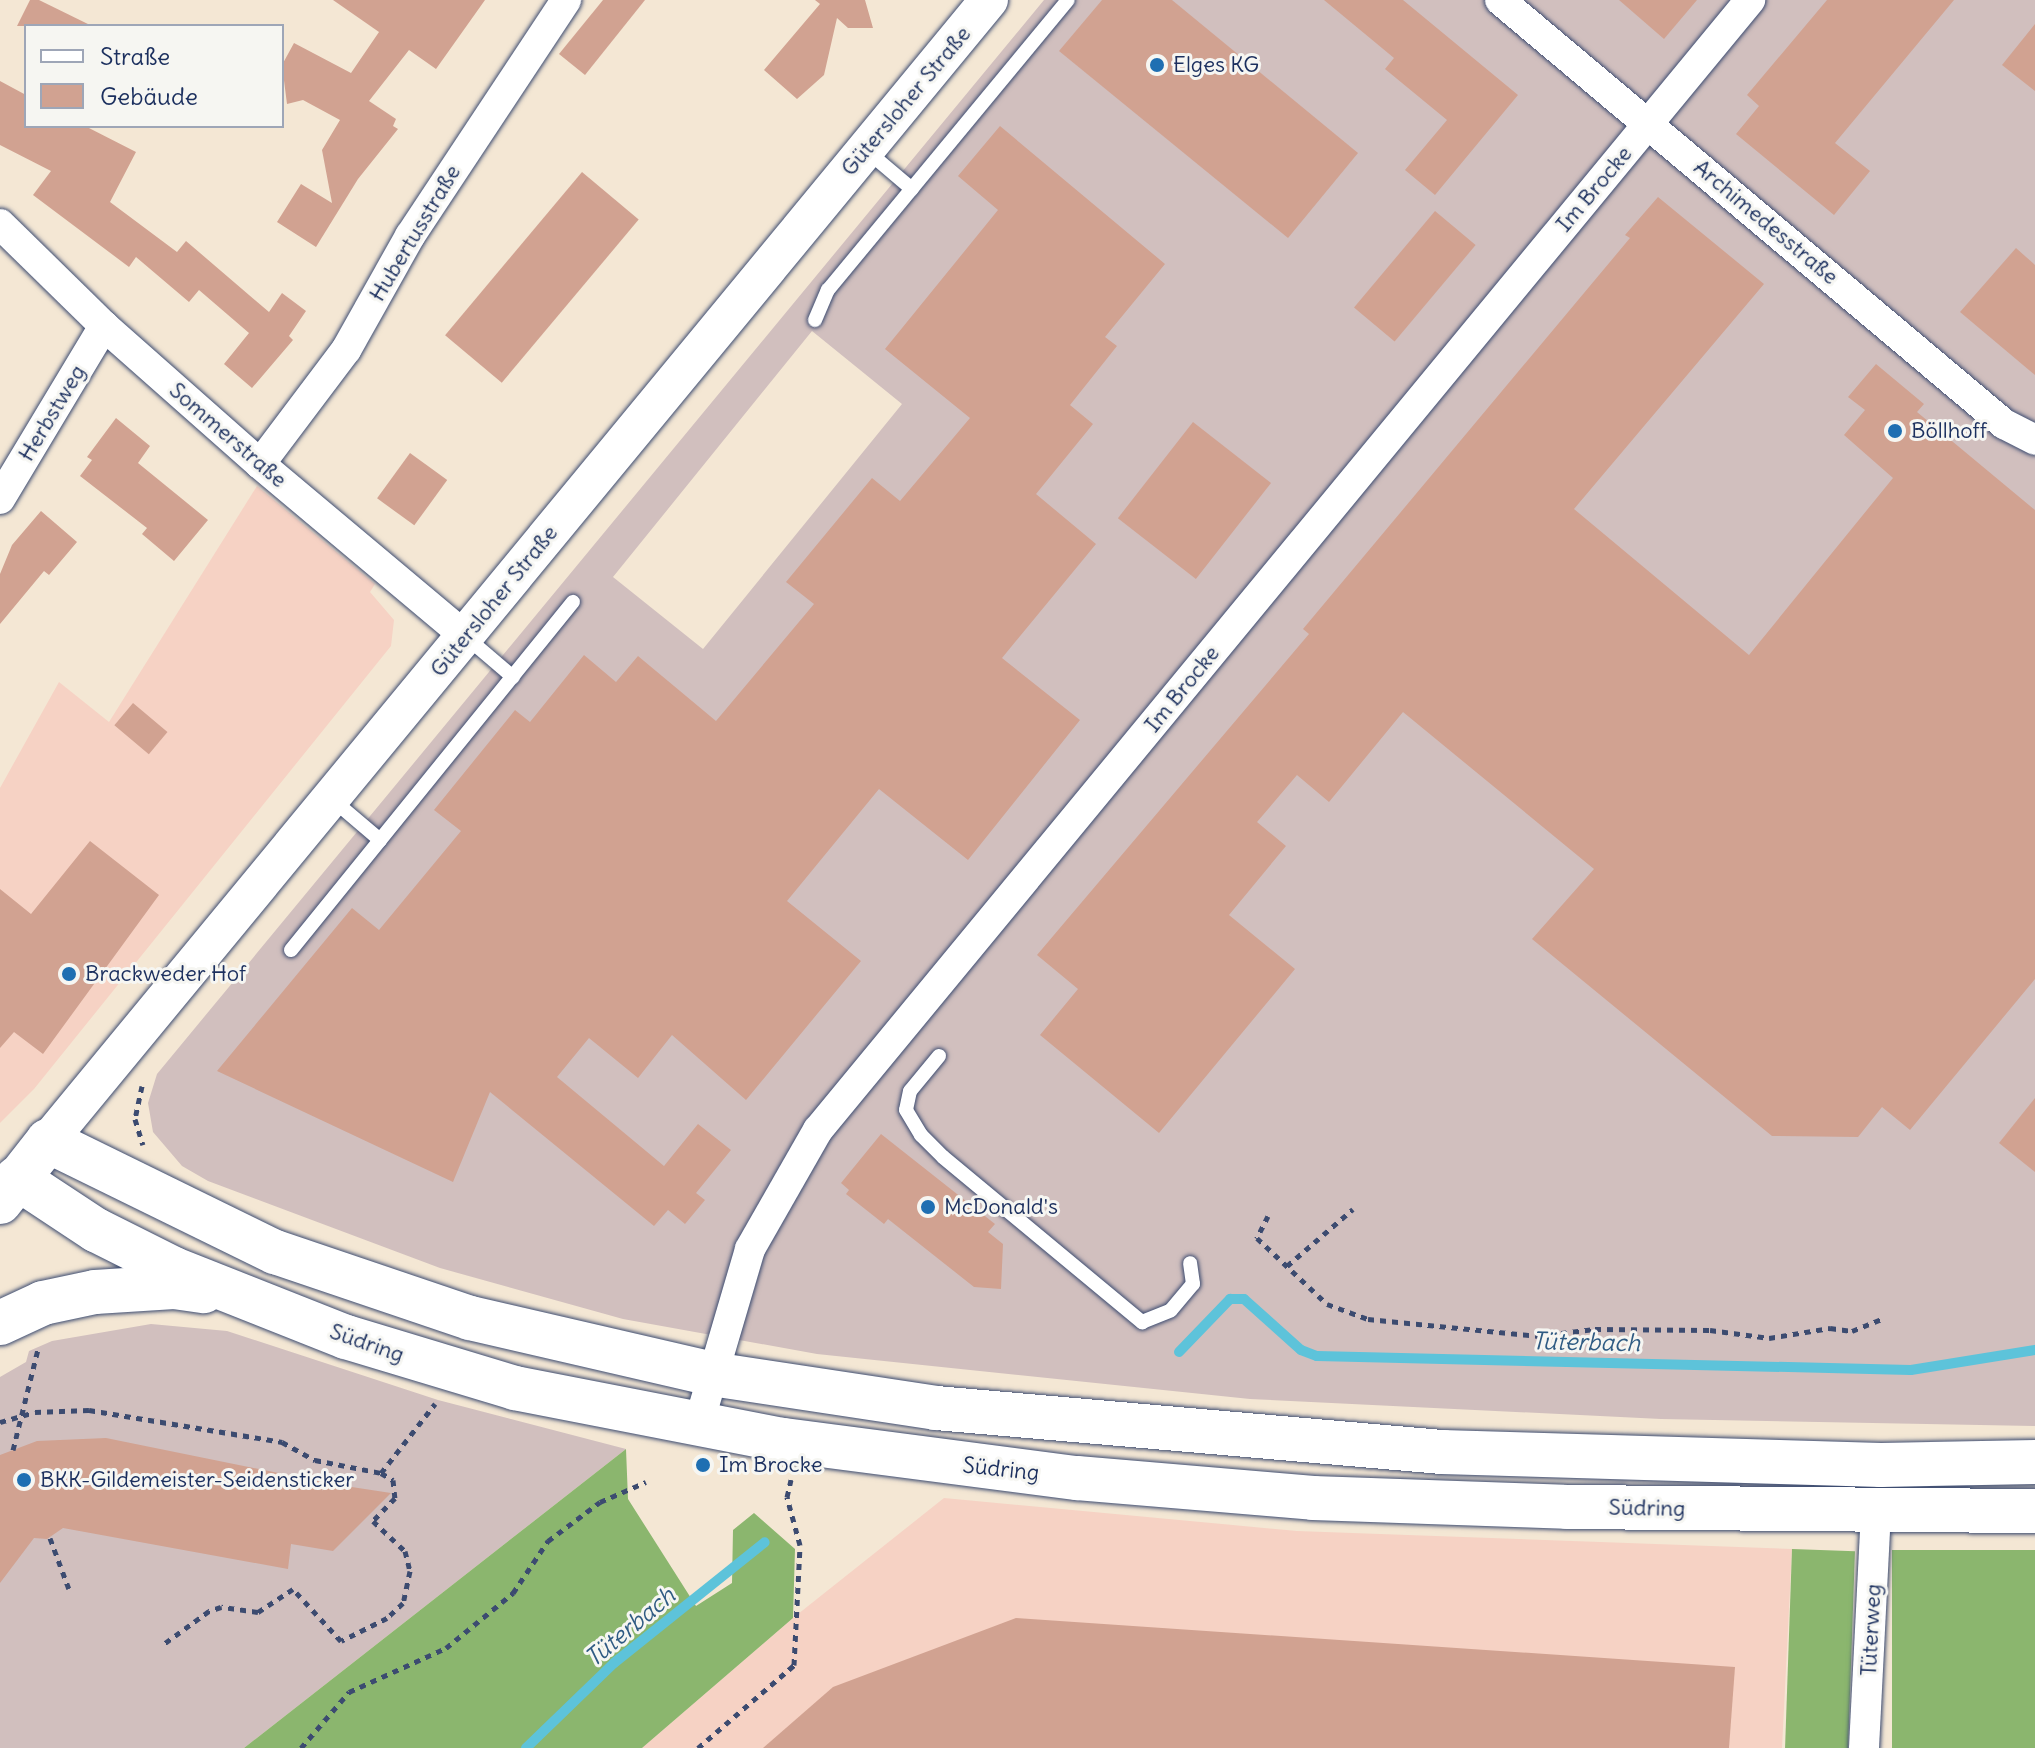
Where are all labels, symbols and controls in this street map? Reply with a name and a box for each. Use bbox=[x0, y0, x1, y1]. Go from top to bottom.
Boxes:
street label: Gütersloher Straße bbox=[836, 21, 976, 181]
legend bbox=[24, 24, 284, 128]
text: Straße bbox=[100, 41, 170, 71]
place label: Elges KG bbox=[1173, 52, 1259, 78]
marker: Elges KG bbox=[1148, 56, 1166, 74]
text: Gebäude bbox=[100, 81, 198, 111]
street label: Im Brocke bbox=[1551, 141, 1637, 237]
street label: Archimedesstraße bbox=[1689, 154, 1843, 290]
street label: Hubertusstraße bbox=[364, 160, 466, 306]
street label: Herbstweg bbox=[13, 360, 91, 466]
street label: Sommerstraße bbox=[164, 377, 292, 493]
place label: Böllhoff bbox=[1911, 418, 1987, 444]
marker: Böllhoff bbox=[1886, 422, 1904, 440]
street label: Gütersloher Straße bbox=[425, 520, 563, 682]
street label: Im Brocke bbox=[1139, 640, 1225, 738]
place label: Brackweder Hof bbox=[85, 961, 246, 987]
marker: Brackweder Hof bbox=[60, 965, 78, 983]
place label: McDonald's bbox=[944, 1194, 1058, 1220]
marker: McDonald's bbox=[919, 1198, 937, 1216]
street label: Südring bbox=[326, 1318, 408, 1368]
water label: Tüterbach bbox=[1532, 1327, 1640, 1357]
place label: Im Brocke bbox=[719, 1452, 823, 1478]
street label: Südring bbox=[961, 1452, 1041, 1486]
marker: Im Brocke bbox=[694, 1456, 712, 1474]
place label: BKK-Gildemeister-Seidensticker bbox=[40, 1467, 354, 1493]
marker: BKK-Gildemeister-Seidensticker bbox=[15, 1471, 33, 1489]
street label: Südring bbox=[1608, 1494, 1686, 1522]
water label: Tüterbach bbox=[579, 1581, 681, 1673]
street label: Tüterweg bbox=[1855, 1583, 1887, 1677]

